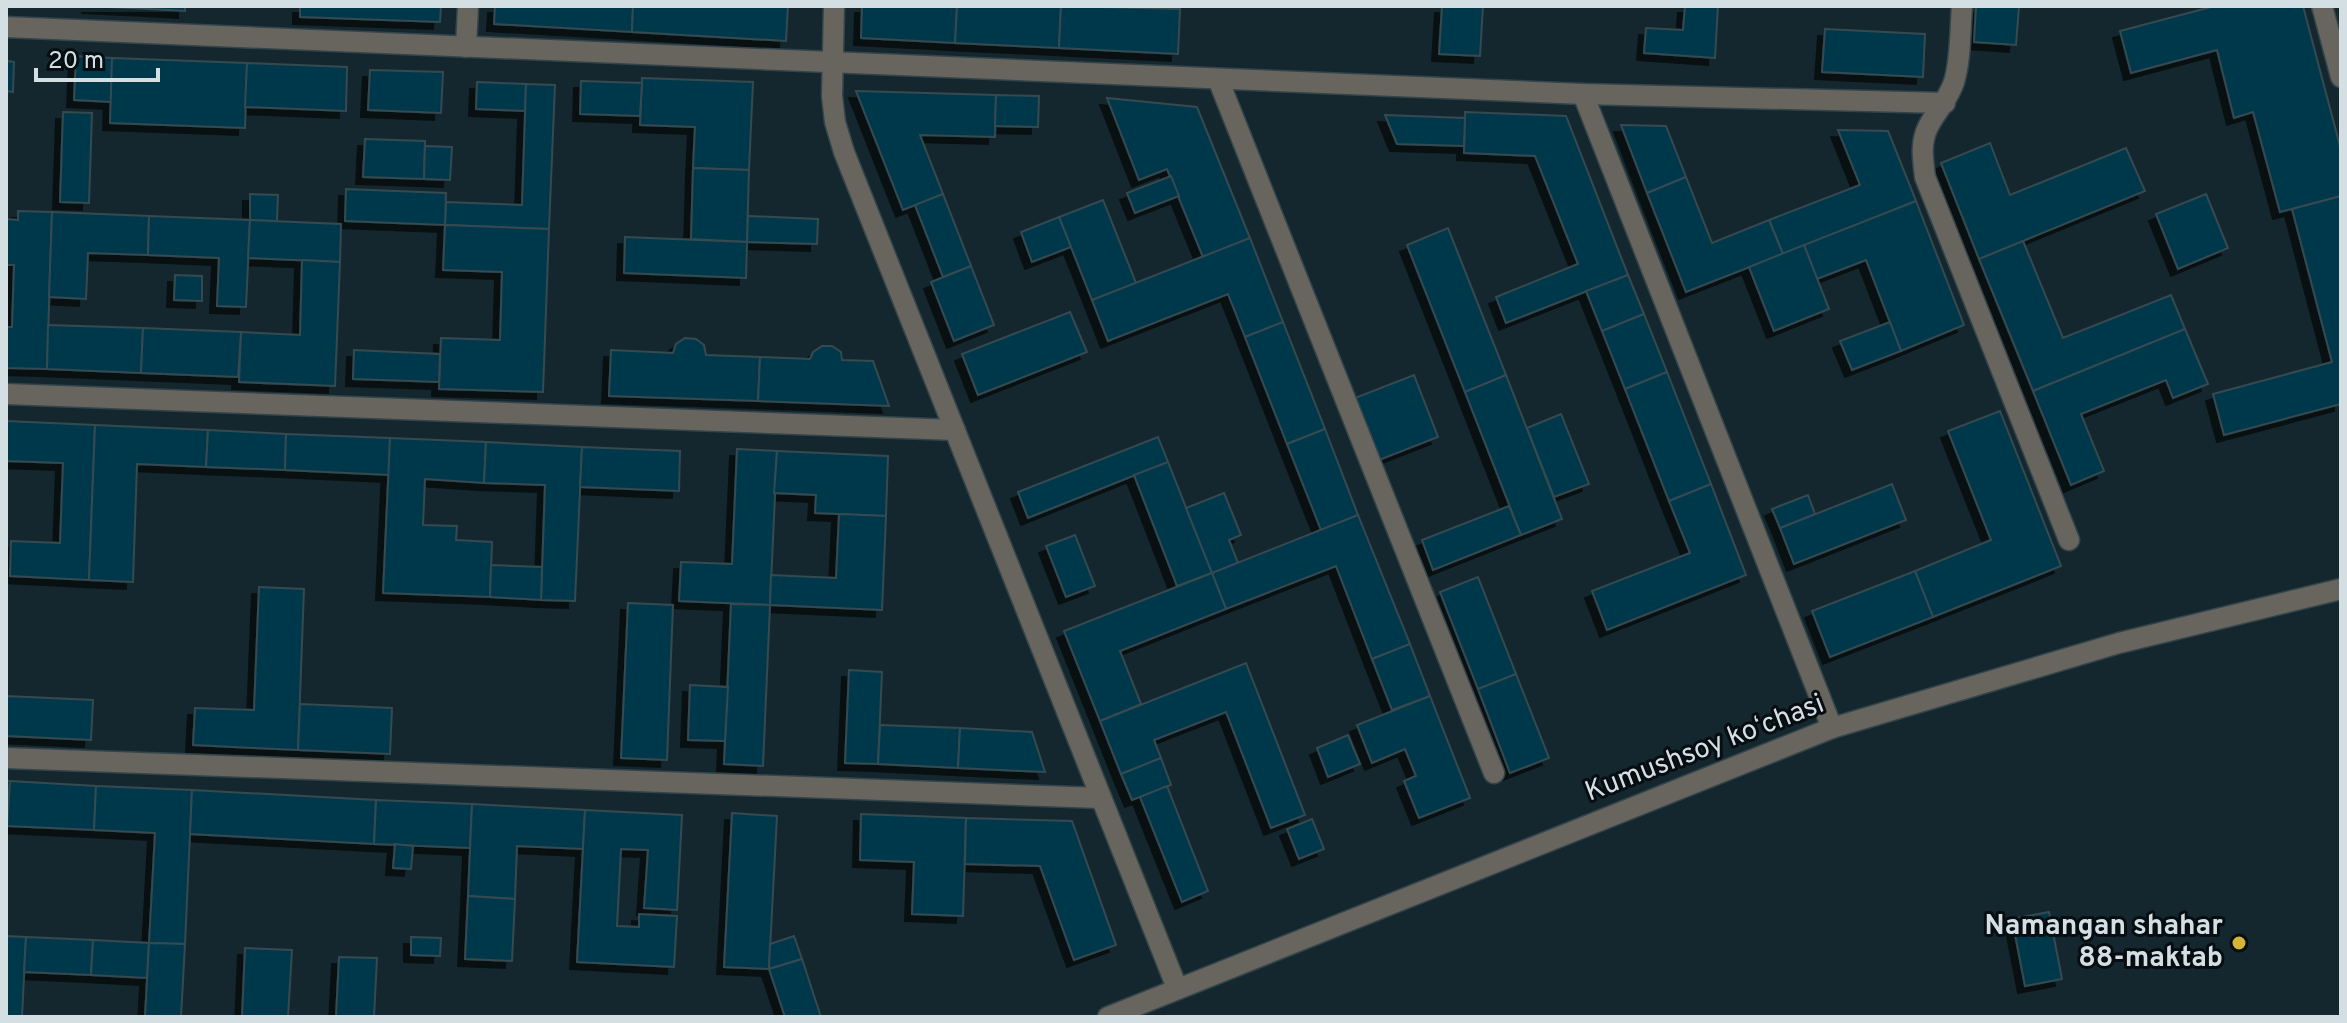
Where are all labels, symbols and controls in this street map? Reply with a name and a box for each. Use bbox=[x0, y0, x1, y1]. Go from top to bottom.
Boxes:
scale bar bbox=[36, 32, 158, 82]
text: 20 m bbox=[48, 47, 104, 77]
street label: Kumushsoy koʻchasi bbox=[1580, 687, 1830, 811]
place label: Namangan shahar 88-maktab bbox=[1985, 909, 2223, 977]
marker: Namangan shahar 88-maktab bbox=[2230, 934, 2248, 952]

